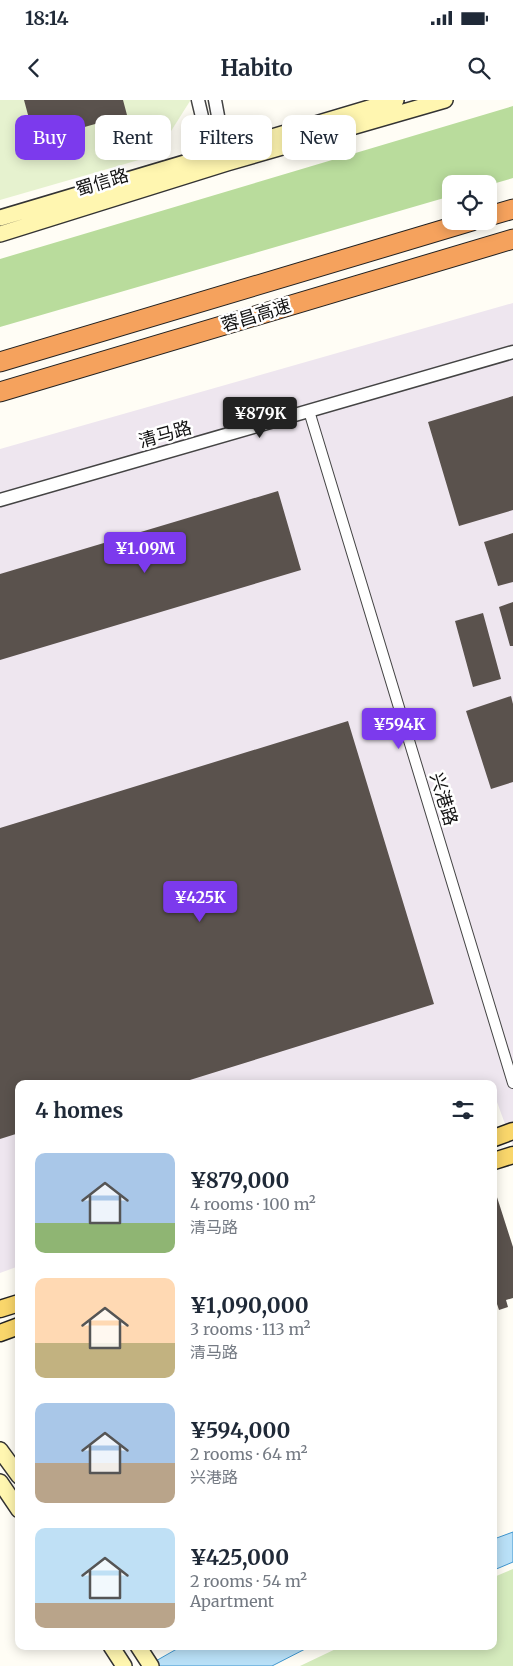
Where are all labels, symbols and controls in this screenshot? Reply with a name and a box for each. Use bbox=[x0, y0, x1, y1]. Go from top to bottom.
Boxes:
text: 18:14 bbox=[25, 6, 69, 30]
icon: back bbox=[20, 54, 48, 82]
text: Habito bbox=[220, 54, 293, 82]
icon: search bbox=[465, 54, 493, 82]
chip: Buy bbox=[15, 115, 85, 160]
chip: Rent bbox=[95, 115, 171, 160]
chip: Filters bbox=[181, 115, 272, 160]
chip: New bbox=[282, 115, 356, 160]
street label: 蜀信路 bbox=[73, 163, 131, 201]
map controls bbox=[442, 175, 497, 230]
button: locate bbox=[442, 175, 497, 230]
street label: 蓉昌高速 bbox=[218, 293, 294, 337]
pin: ¥879K bbox=[225, 396, 295, 439]
text: ¥879K bbox=[234, 403, 286, 423]
street label: 清马路 bbox=[136, 416, 194, 452]
pin: ¥1.09M bbox=[104, 532, 186, 574]
text: ¥1.09M bbox=[115, 538, 175, 558]
pin: ¥594K bbox=[364, 708, 434, 750]
text: ¥594K bbox=[373, 714, 425, 734]
street label: 兴港路 bbox=[425, 770, 463, 828]
pin: ¥425K bbox=[165, 880, 235, 923]
text: ¥425K bbox=[174, 887, 226, 907]
icon: filters bbox=[449, 1096, 477, 1124]
text: 4 homes bbox=[35, 1097, 123, 1124]
text: ¥879,000 bbox=[190, 1167, 289, 1194]
icon: home bbox=[75, 1173, 135, 1233]
text: 4 rooms · 100 m² bbox=[190, 1194, 316, 1214]
text: 清马路 bbox=[190, 1217, 238, 1237]
text: ¥1,090,000 bbox=[190, 1292, 309, 1319]
icon: home bbox=[75, 1298, 135, 1358]
text: 3 rooms · 113 m² bbox=[190, 1319, 310, 1339]
text: 清马路 bbox=[190, 1342, 238, 1362]
text: ¥594,000 bbox=[190, 1417, 291, 1444]
icon: home bbox=[75, 1423, 135, 1483]
text: 2 rooms · 64 m² bbox=[190, 1444, 308, 1464]
text: 兴港路 bbox=[190, 1467, 238, 1487]
text: ¥425,000 bbox=[190, 1544, 289, 1571]
icon: home bbox=[75, 1548, 135, 1608]
text: 2 rooms · 54 m² bbox=[190, 1571, 307, 1591]
text: Apartment bbox=[190, 1591, 274, 1611]

